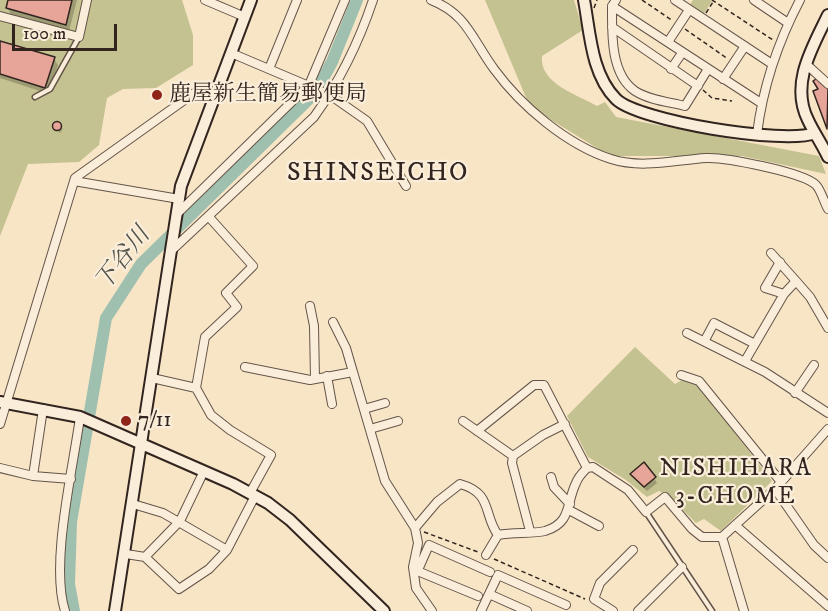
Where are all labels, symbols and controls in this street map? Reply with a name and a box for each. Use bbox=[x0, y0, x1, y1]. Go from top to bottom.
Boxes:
scale bar bbox=[15, 12, 120, 50]
text: 100 m bbox=[23, 23, 66, 45]
place label: 鹿屋新生簡易郵便局 bbox=[169, 82, 367, 108]
marker: 鹿屋新生簡易郵便局 bbox=[150, 88, 164, 102]
district label: SHINSEICHO bbox=[287, 159, 469, 191]
water label: 下谷川 bbox=[90, 223, 158, 297]
place label: 7/11 bbox=[138, 408, 172, 434]
marker: 7/11 bbox=[119, 414, 133, 428]
district label: NISHIHARA 3-CHOME bbox=[660, 456, 812, 512]

